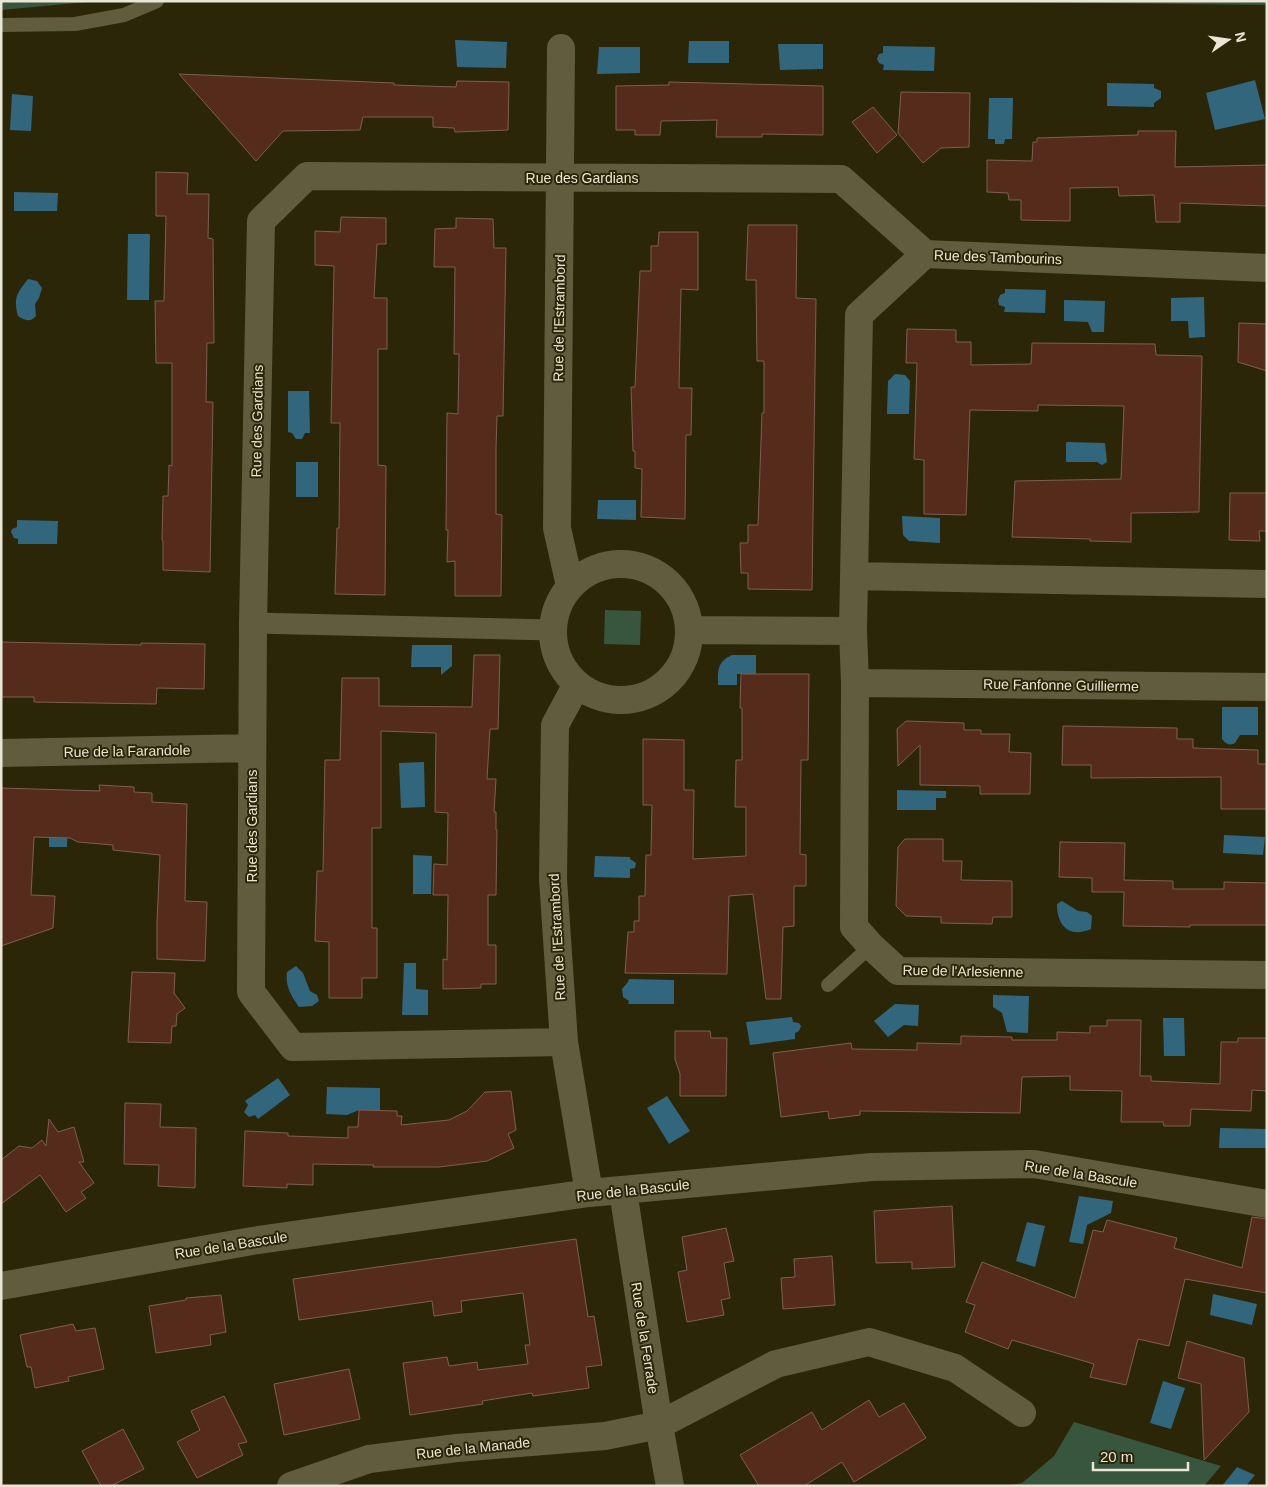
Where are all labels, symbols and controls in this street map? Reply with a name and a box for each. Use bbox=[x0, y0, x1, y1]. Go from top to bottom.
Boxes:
north arrow bbox=[1203, 15, 1253, 65]
text: N bbox=[1232, 30, 1250, 44]
street label: Rue des Gardians bbox=[526, 170, 638, 186]
street label: Rue des Tambourins bbox=[934, 247, 1062, 267]
street label: Rue de l'Estrambord bbox=[550, 254, 568, 382]
street label: Rue des Gardians bbox=[248, 364, 266, 478]
street label: Rue Fanfonne Guillierme bbox=[983, 676, 1139, 694]
street label: Rue de la Farandole bbox=[63, 742, 191, 760]
street label: Rue des Gardians bbox=[244, 770, 260, 882]
street label: Rue de l'Estrambord bbox=[546, 873, 568, 1001]
street label: Rue de l'Arlesienne bbox=[902, 962, 1024, 980]
street label: Rue de la Bascule bbox=[1024, 1157, 1139, 1191]
street label: Rue de la Bascule bbox=[576, 1176, 691, 1204]
street label: Rue de la Bascule bbox=[174, 1228, 289, 1262]
street label: Rue de la Ferrade bbox=[628, 1281, 662, 1395]
street label: Rue de la Manade bbox=[415, 1434, 531, 1462]
scale bar bbox=[1093, 1440, 1188, 1472]
text: 20 m bbox=[1100, 1448, 1133, 1465]

